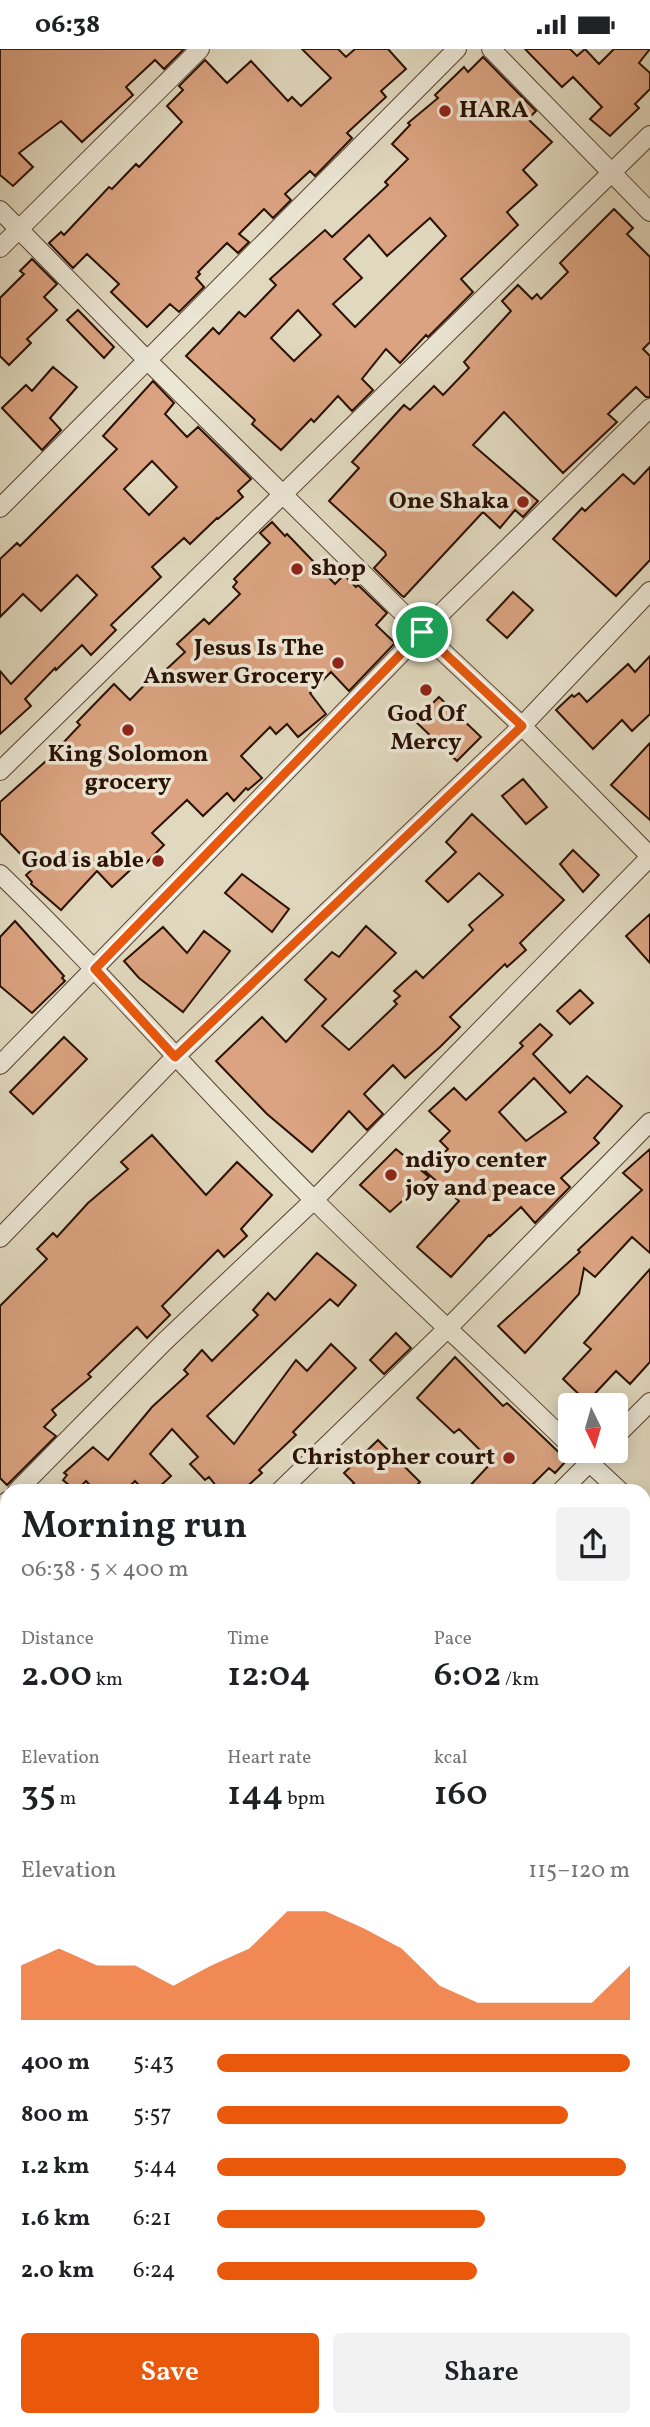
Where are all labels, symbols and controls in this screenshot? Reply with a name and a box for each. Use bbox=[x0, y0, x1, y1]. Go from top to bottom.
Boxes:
text: 06:38 bbox=[35, 7, 100, 43]
place label: HARA bbox=[459, 94, 529, 128]
marker: HARA bbox=[437, 103, 453, 119]
place label: One Shaka bbox=[389, 485, 509, 519]
marker: One Shaka bbox=[515, 494, 531, 510]
place label: shop bbox=[311, 552, 366, 586]
marker: shop bbox=[289, 561, 305, 577]
pin bbox=[392, 602, 452, 662]
icon: arrive bbox=[403, 613, 441, 651]
place label: Jesus Is The Answer Grocery bbox=[143, 632, 325, 694]
marker: Jesus Is The Answer Grocery bbox=[330, 655, 346, 671]
marker: God Of Mercy bbox=[418, 682, 434, 698]
place label: God Of Mercy bbox=[387, 698, 467, 760]
marker: King Solomon grocery bbox=[120, 722, 136, 738]
place label: King Solomon grocery bbox=[48, 738, 209, 800]
place label: God is able bbox=[22, 844, 144, 878]
marker: God is able bbox=[150, 853, 166, 869]
place label: ndiyo center joy and peace bbox=[405, 1144, 556, 1206]
marker: ndiyo center joy and peace bbox=[383, 1167, 399, 1183]
north arrow bbox=[558, 1393, 628, 1463]
map controls bbox=[558, 1393, 628, 1463]
place label: Christopher court bbox=[292, 1441, 495, 1475]
marker: Christopher court bbox=[501, 1450, 517, 1466]
text: Morning run bbox=[21, 1501, 247, 1554]
button: share bbox=[556, 1507, 630, 1581]
text: 06:38 · 5 × 400 m bbox=[21, 1554, 189, 1586]
text: Distance bbox=[21, 1626, 94, 1652]
text: Time bbox=[227, 1626, 269, 1652]
text: Pace bbox=[434, 1626, 472, 1652]
text: 2.00 bbox=[21, 1652, 92, 1700]
text: 12:04 bbox=[227, 1652, 311, 1700]
text: 6:02 bbox=[434, 1652, 501, 1700]
text: km bbox=[92, 1667, 123, 1693]
text: /km bbox=[501, 1667, 539, 1693]
text: Elevation bbox=[21, 1745, 100, 1771]
text: Heart rate bbox=[227, 1745, 311, 1771]
text: kcal bbox=[434, 1745, 467, 1771]
text: 35 bbox=[21, 1771, 56, 1819]
text: 144 bbox=[227, 1771, 283, 1819]
text: 160 bbox=[434, 1771, 488, 1819]
text: m bbox=[56, 1786, 76, 1812]
text: bpm bbox=[283, 1786, 325, 1812]
text: Elevation bbox=[21, 1855, 117, 1887]
text: 115–120 m bbox=[528, 1855, 630, 1887]
text: 400 m bbox=[21, 2047, 90, 2079]
text: 5:43 bbox=[133, 2047, 174, 2079]
text: 800 m bbox=[21, 2099, 89, 2131]
text: 5:57 bbox=[133, 2099, 172, 2131]
text: 1.2 km bbox=[21, 2151, 90, 2183]
text: 5:44 bbox=[133, 2151, 177, 2183]
text: 1.6 km bbox=[21, 2203, 90, 2235]
text: 6:21 bbox=[133, 2203, 171, 2235]
text: 2.0 km bbox=[21, 2255, 94, 2287]
text: 6:24 bbox=[133, 2255, 175, 2287]
button: Save bbox=[21, 2333, 319, 2413]
button: Share bbox=[333, 2333, 630, 2413]

